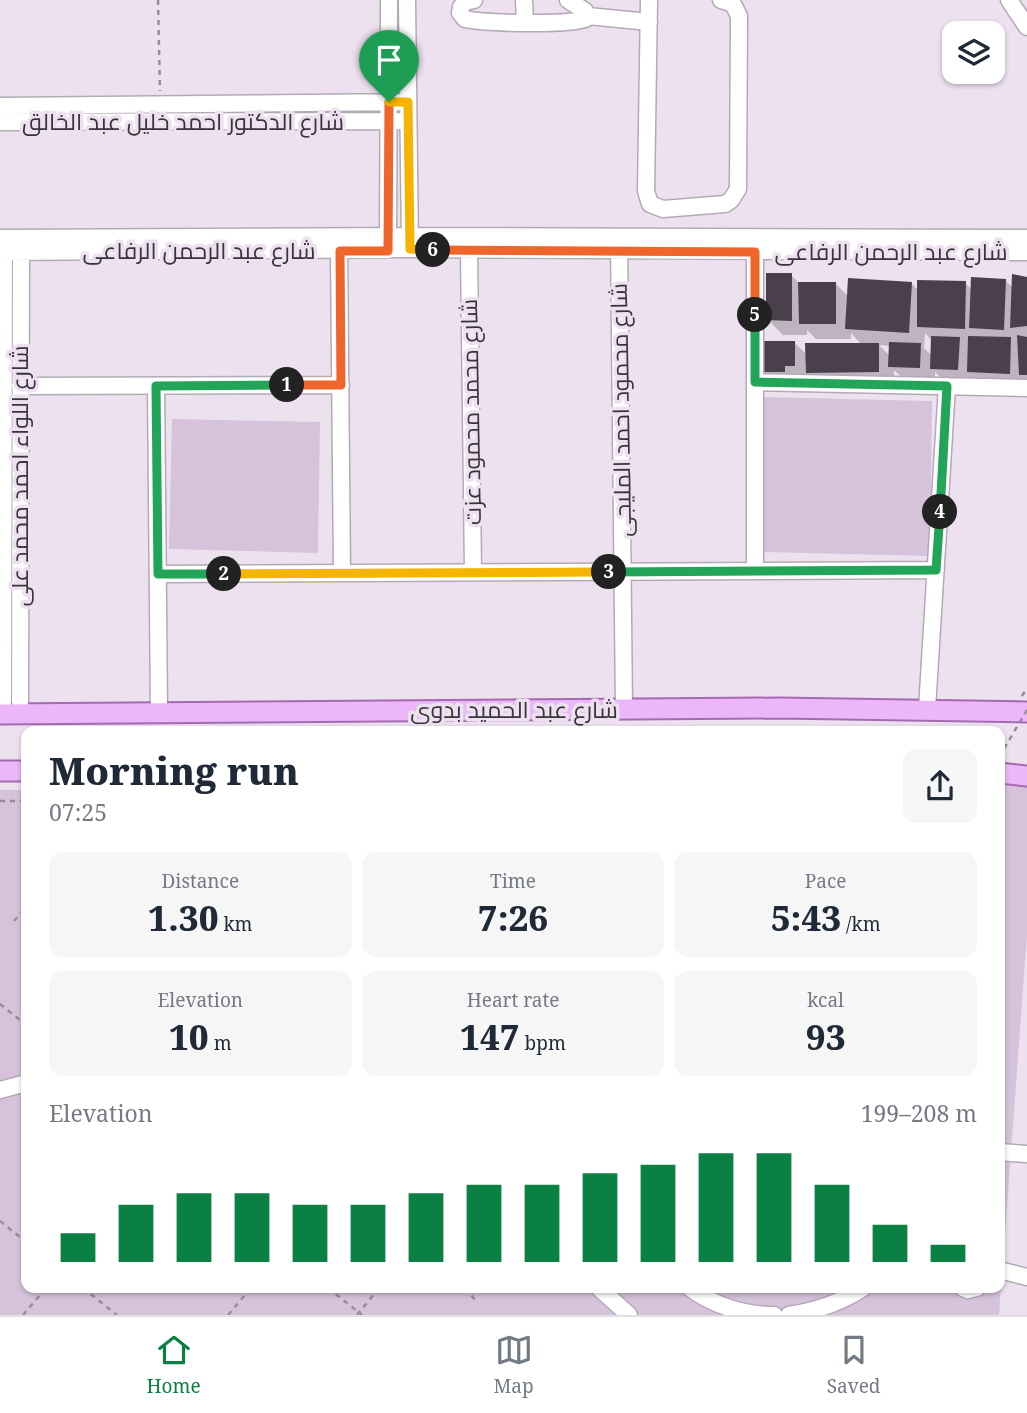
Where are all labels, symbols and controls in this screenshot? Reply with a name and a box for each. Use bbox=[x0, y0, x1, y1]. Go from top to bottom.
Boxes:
map controls bbox=[942, 21, 1005, 84]
button: layers bbox=[942, 21, 1005, 84]
pin bbox=[359, 30, 419, 102]
icon: arrive bbox=[370, 41, 408, 79]
street label: شارع الدكتور احمد خليل عبد الخالق bbox=[22, 105, 344, 138]
pin: 6 bbox=[416, 232, 450, 268]
street label: شارع عبد الرحمن الرفاعى bbox=[82, 234, 316, 267]
street label: شارع عبد الرحمن الرفاعى bbox=[774, 235, 1008, 268]
text: 6 bbox=[427, 236, 438, 262]
street label: شارع محمود احمد المليجى bbox=[602, 283, 639, 537]
pin: 5 bbox=[738, 298, 772, 332]
street label: شارع محمد محمود عزت bbox=[452, 299, 489, 525]
text: 5 bbox=[749, 301, 760, 327]
street label: شارع اللواء احمد محمد على bbox=[3, 345, 36, 607]
pin: 1 bbox=[270, 368, 304, 402]
text: 1 bbox=[281, 371, 292, 397]
pin: 4 bbox=[922, 494, 958, 530]
text: 4 bbox=[934, 498, 945, 524]
pin: 3 bbox=[592, 554, 626, 590]
pin: 2 bbox=[206, 556, 242, 592]
text: 3 bbox=[603, 558, 614, 584]
text: 2 bbox=[218, 560, 229, 586]
street label: شارع عبد الحميد بدوى bbox=[410, 693, 618, 726]
text: Morning run bbox=[49, 744, 299, 796]
button: share bbox=[903, 749, 977, 823]
text: 07:25 bbox=[49, 796, 107, 828]
text: Distance bbox=[162, 868, 239, 894]
text: Time bbox=[490, 868, 536, 894]
text: Pace bbox=[805, 868, 847, 894]
text: 1.30 bbox=[148, 894, 219, 941]
text: 7:26 bbox=[478, 894, 548, 941]
text: 5:43 bbox=[771, 894, 841, 941]
text: km bbox=[219, 911, 253, 937]
text: /km bbox=[841, 911, 881, 937]
text: Elevation bbox=[158, 987, 243, 1013]
text: Heart rate bbox=[467, 987, 559, 1013]
text: kcal bbox=[807, 987, 844, 1013]
text: 10 bbox=[169, 1013, 209, 1060]
text: 147 bbox=[460, 1013, 520, 1060]
text: 93 bbox=[806, 1013, 846, 1060]
text: m bbox=[209, 1030, 232, 1056]
text: bpm bbox=[520, 1030, 566, 1056]
text: Elevation bbox=[49, 1097, 153, 1129]
text: 199–208 m bbox=[861, 1097, 977, 1129]
tab: Home bbox=[146, 1331, 201, 1399]
tab: Map bbox=[494, 1331, 534, 1399]
tab: Saved bbox=[827, 1331, 881, 1399]

